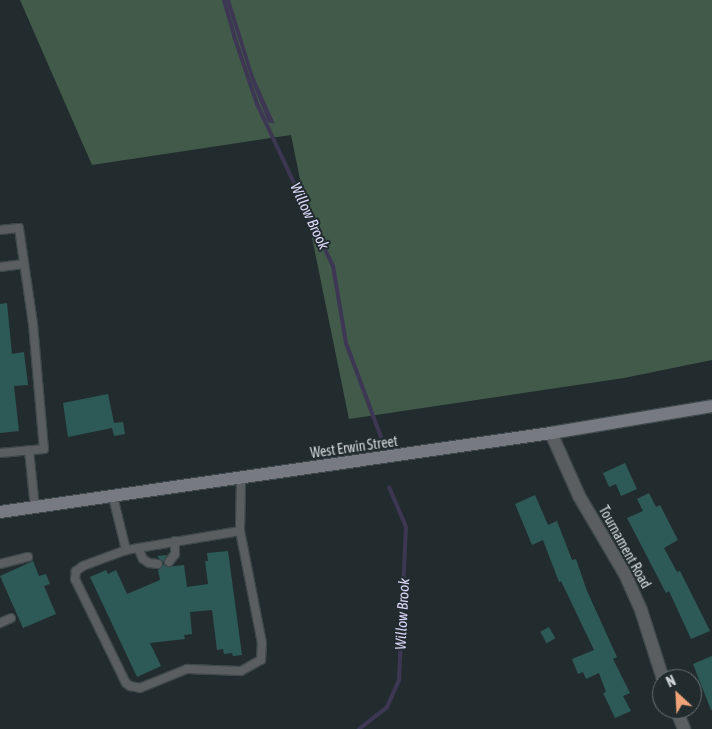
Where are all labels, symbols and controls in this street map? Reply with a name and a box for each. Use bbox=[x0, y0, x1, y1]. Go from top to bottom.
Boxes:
water label: Willow Brook bbox=[287, 180, 333, 252]
street label: West Erwin Street bbox=[309, 433, 399, 461]
street label: Tournament Road bbox=[595, 503, 655, 591]
water label: Willow Brook bbox=[391, 578, 413, 650]
north arrow bbox=[652, 669, 702, 719]
text: N bbox=[664, 672, 678, 690]

